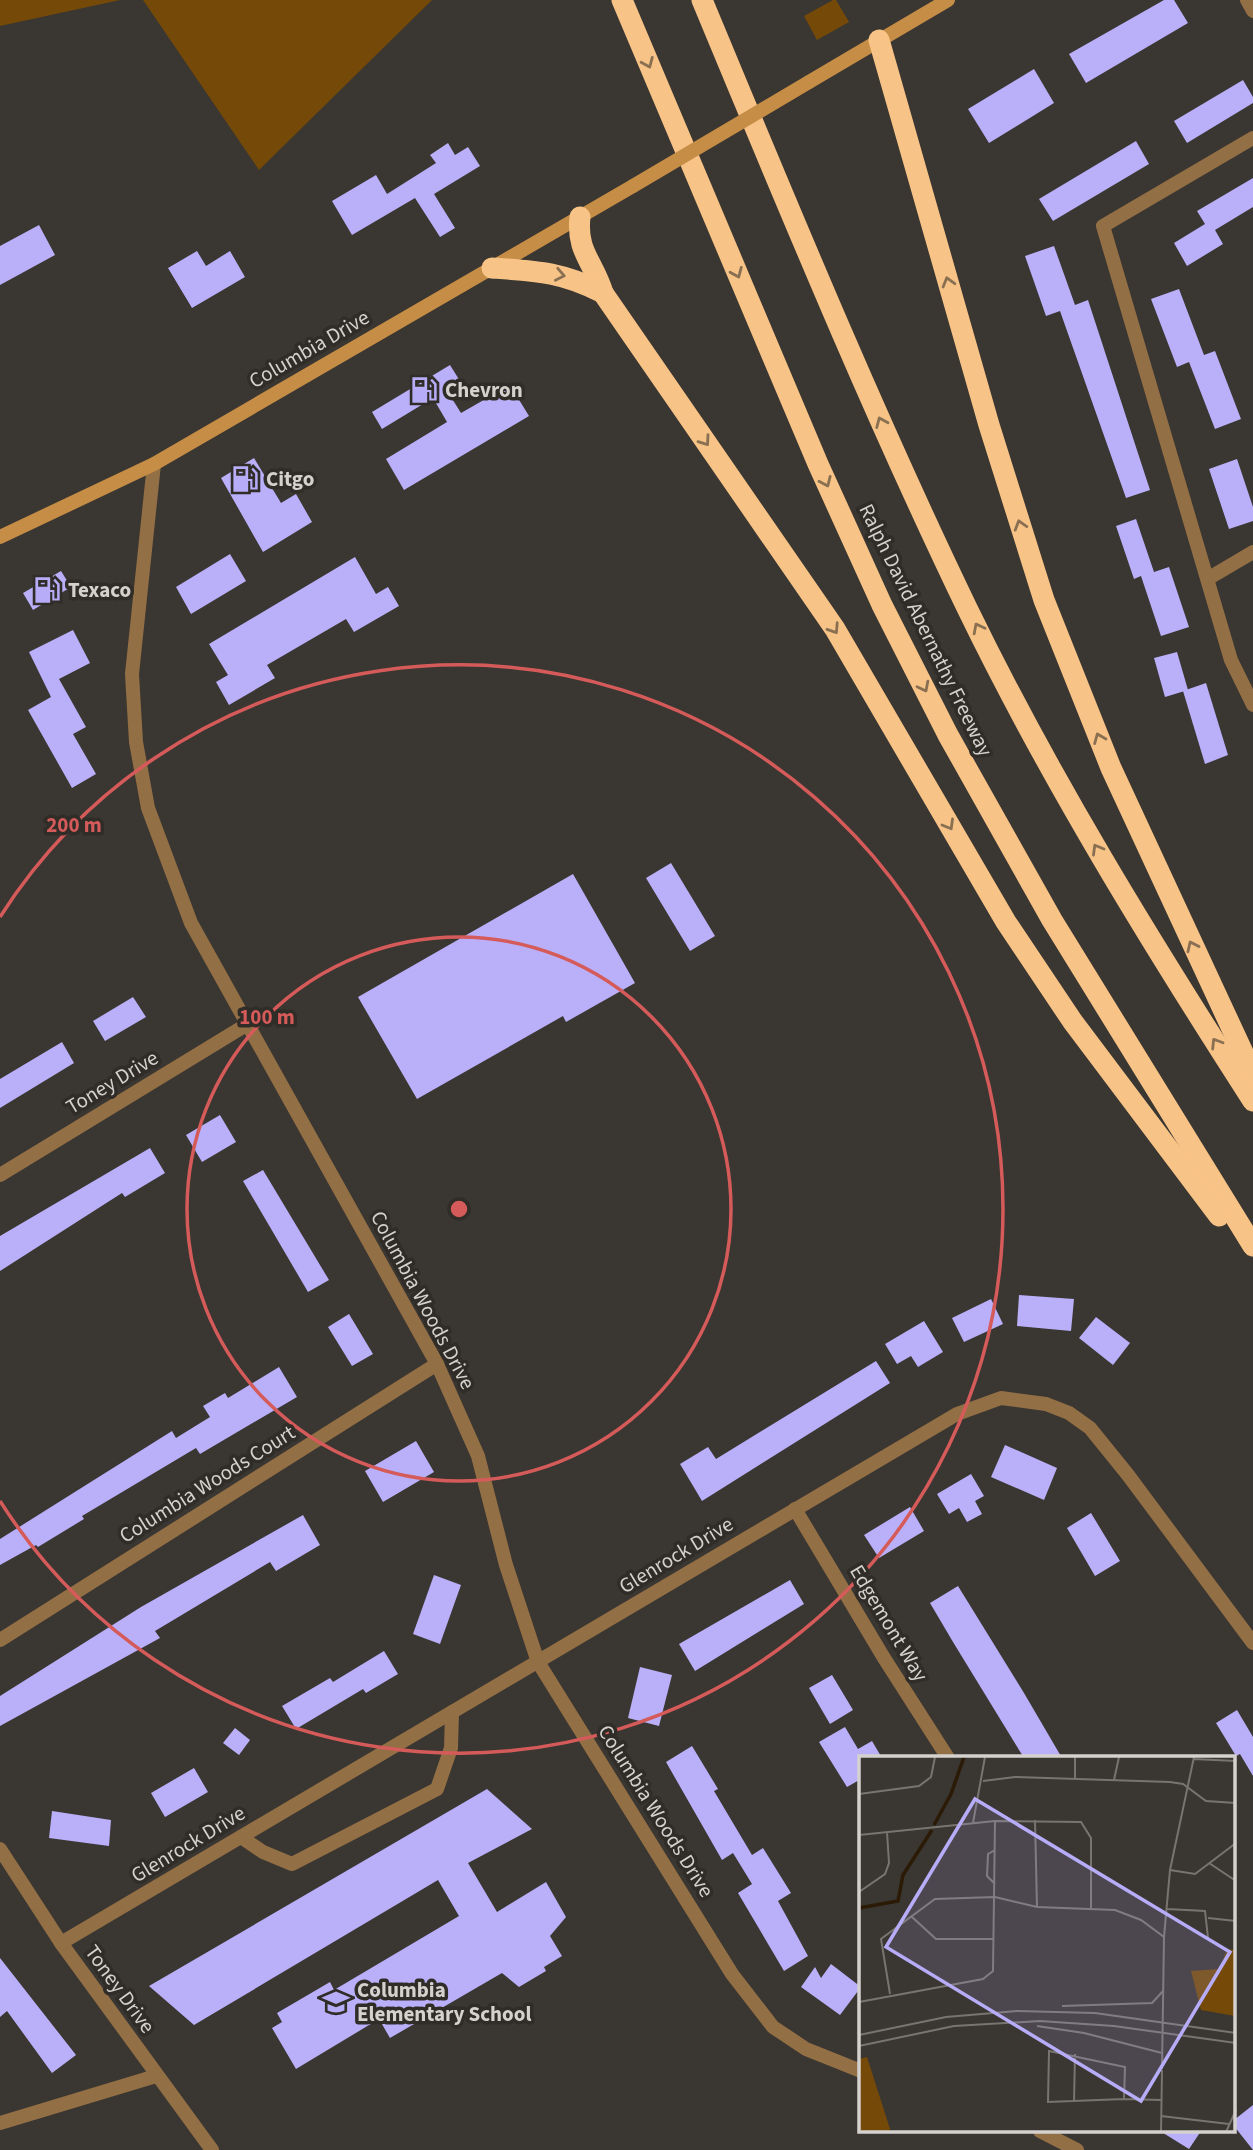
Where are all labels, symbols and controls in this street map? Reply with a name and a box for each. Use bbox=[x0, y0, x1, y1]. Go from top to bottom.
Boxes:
one-way arrow bbox=[640, 56, 654, 68]
one-way arrow bbox=[554, 266, 566, 281]
one-way arrow bbox=[728, 266, 742, 278]
one-way arrow bbox=[942, 276, 956, 288]
street label: Columbia Drive bbox=[243, 302, 375, 396]
fuel station icon: Chevron bbox=[409, 375, 439, 405]
place label: Chevron bbox=[445, 375, 523, 405]
one-way arrow bbox=[875, 416, 889, 429]
one-way arrow bbox=[697, 433, 709, 446]
fuel station icon: Citgo bbox=[230, 464, 260, 494]
place label: Citgo bbox=[266, 464, 314, 494]
one-way arrow bbox=[818, 475, 832, 487]
street label: Ralph David Abernathy Freeway bbox=[852, 499, 1000, 762]
one-way arrow bbox=[1014, 519, 1028, 532]
fuel station icon: Texaco bbox=[32, 575, 62, 605]
place label: Texaco bbox=[68, 575, 131, 605]
one-way arrow bbox=[826, 621, 838, 634]
one-way arrow bbox=[972, 622, 986, 635]
one-way arrow bbox=[915, 680, 929, 692]
one-way arrow bbox=[1094, 733, 1108, 745]
text: 200 m bbox=[46, 810, 102, 840]
one-way arrow bbox=[941, 818, 954, 830]
one-way arrow bbox=[1092, 844, 1105, 857]
one-way arrow bbox=[1187, 941, 1201, 953]
text: 100 m bbox=[239, 1002, 295, 1032]
one-way arrow bbox=[1211, 1038, 1224, 1051]
street label: Toney Drive bbox=[60, 1043, 164, 1121]
centre of rings bbox=[447, 1197, 471, 1221]
street label: Columbia Woods Drive bbox=[363, 1205, 483, 1395]
street label: Columbia Woods Court bbox=[113, 1418, 301, 1550]
street label: Glenrock Drive bbox=[613, 1509, 739, 1601]
street label: Edgemont Way bbox=[842, 1559, 936, 1687]
street label: Columbia Woods Drive bbox=[591, 1719, 721, 1903]
inset map bbox=[859, 1756, 1236, 2132]
street label: Glenrock Drive bbox=[125, 1798, 251, 1890]
street label: Toney Drive bbox=[78, 1939, 162, 2039]
place label: Columbia Elementary School bbox=[357, 1975, 531, 2029]
school or university icon: Columbia Elementary School bbox=[321, 1987, 351, 2017]

